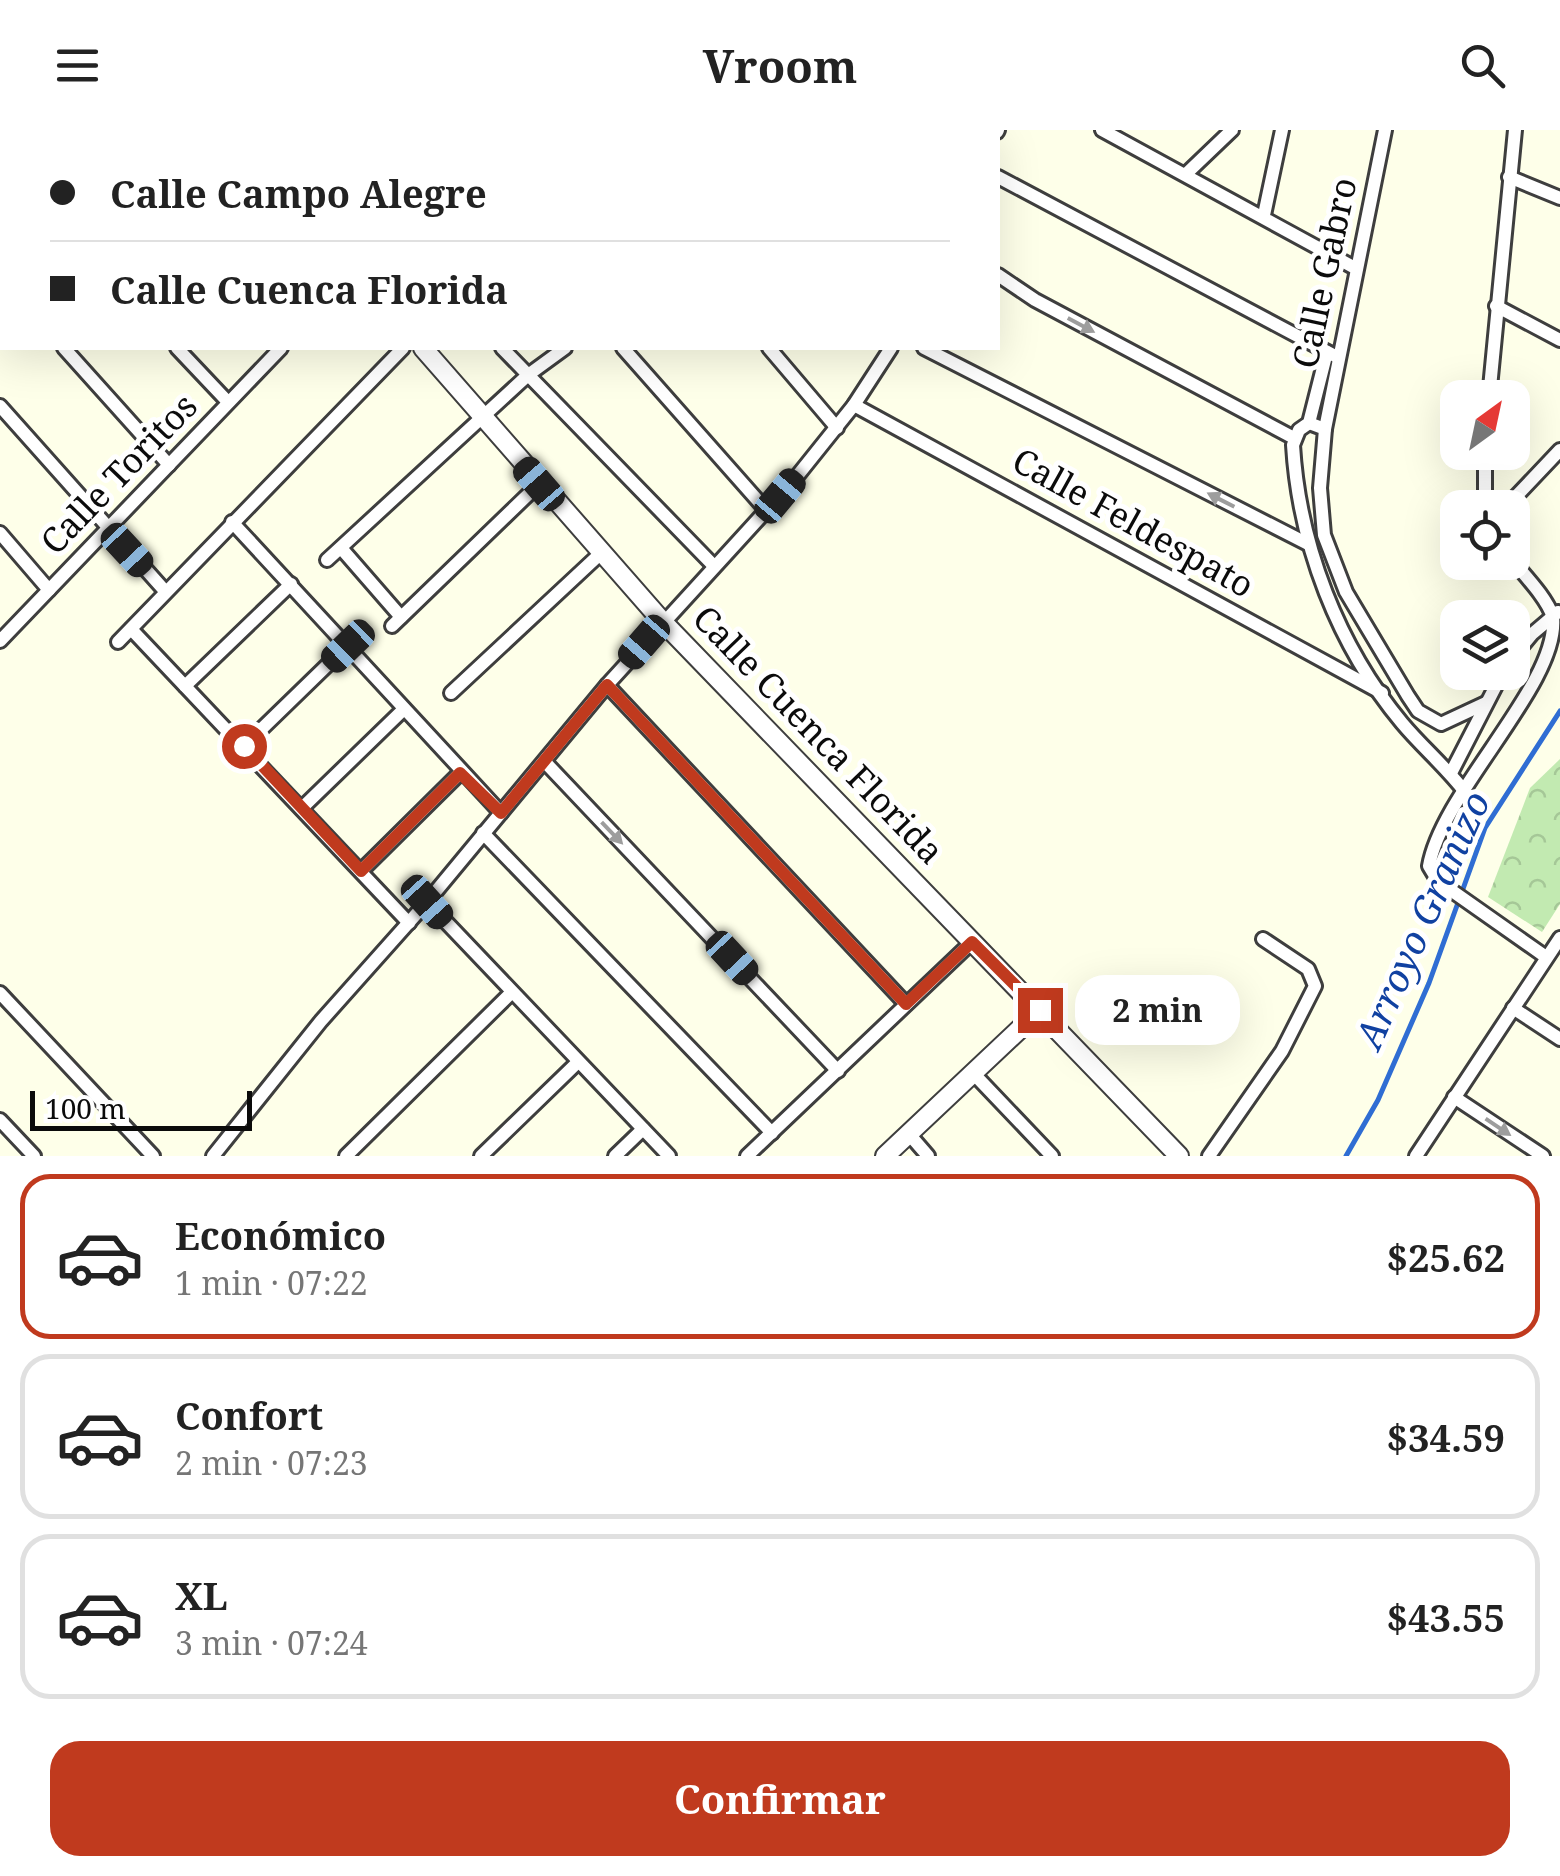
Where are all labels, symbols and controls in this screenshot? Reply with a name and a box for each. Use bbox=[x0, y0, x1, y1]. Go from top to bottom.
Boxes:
text: Vroom bbox=[703, 35, 857, 96]
icon: menu bbox=[50, 38, 105, 93]
icon: search bbox=[1455, 38, 1510, 93]
text: Calle Campo Alegre bbox=[110, 167, 487, 219]
street label: Calle Gabro bbox=[1280, 173, 1367, 372]
text: Calle Cuenca Florida bbox=[110, 263, 508, 315]
one-way arrow bbox=[1067, 316, 1096, 333]
north arrow bbox=[1440, 380, 1530, 470]
map controls bbox=[1440, 380, 1530, 690]
street label: Calle Toritos bbox=[29, 382, 207, 564]
street label: Calle Feldespato bbox=[1005, 436, 1263, 608]
car bbox=[508, 452, 570, 516]
car bbox=[749, 463, 811, 529]
button: locate bbox=[1440, 490, 1530, 580]
one-way arrow bbox=[1206, 492, 1235, 509]
car bbox=[96, 518, 158, 582]
street label: Calle Cuenca Florida bbox=[683, 595, 955, 873]
button: layers bbox=[1440, 600, 1530, 690]
car bbox=[613, 610, 675, 674]
car bbox=[316, 614, 380, 678]
route start bbox=[222, 724, 267, 769]
water label: Arroyo Granizo bbox=[1340, 782, 1501, 1059]
one-way arrow bbox=[600, 821, 623, 845]
car bbox=[396, 870, 458, 934]
car bbox=[701, 926, 763, 990]
callout: 2 min bbox=[1075, 975, 1240, 1045]
route end bbox=[1018, 988, 1063, 1033]
text: 2 min bbox=[1112, 988, 1203, 1031]
scale bar bbox=[30, 1086, 252, 1130]
text: 100 m bbox=[45, 1089, 126, 1127]
one-way arrow bbox=[1485, 1117, 1512, 1135]
text: Económico bbox=[175, 1209, 386, 1261]
icon: car bbox=[55, 1212, 145, 1302]
text: $25.62 bbox=[1386, 1231, 1505, 1283]
text: 1 min · 07:22 bbox=[175, 1261, 368, 1304]
text: Confort bbox=[175, 1389, 323, 1441]
icon: car bbox=[55, 1392, 145, 1482]
text: $34.59 bbox=[1386, 1411, 1505, 1463]
text: 2 min · 07:23 bbox=[175, 1441, 368, 1484]
text: XL bbox=[175, 1569, 228, 1621]
icon: car bbox=[55, 1572, 145, 1662]
text: $43.55 bbox=[1386, 1591, 1505, 1643]
text: 3 min · 07:24 bbox=[175, 1621, 368, 1664]
button: Confirmar bbox=[50, 1741, 1510, 1856]

